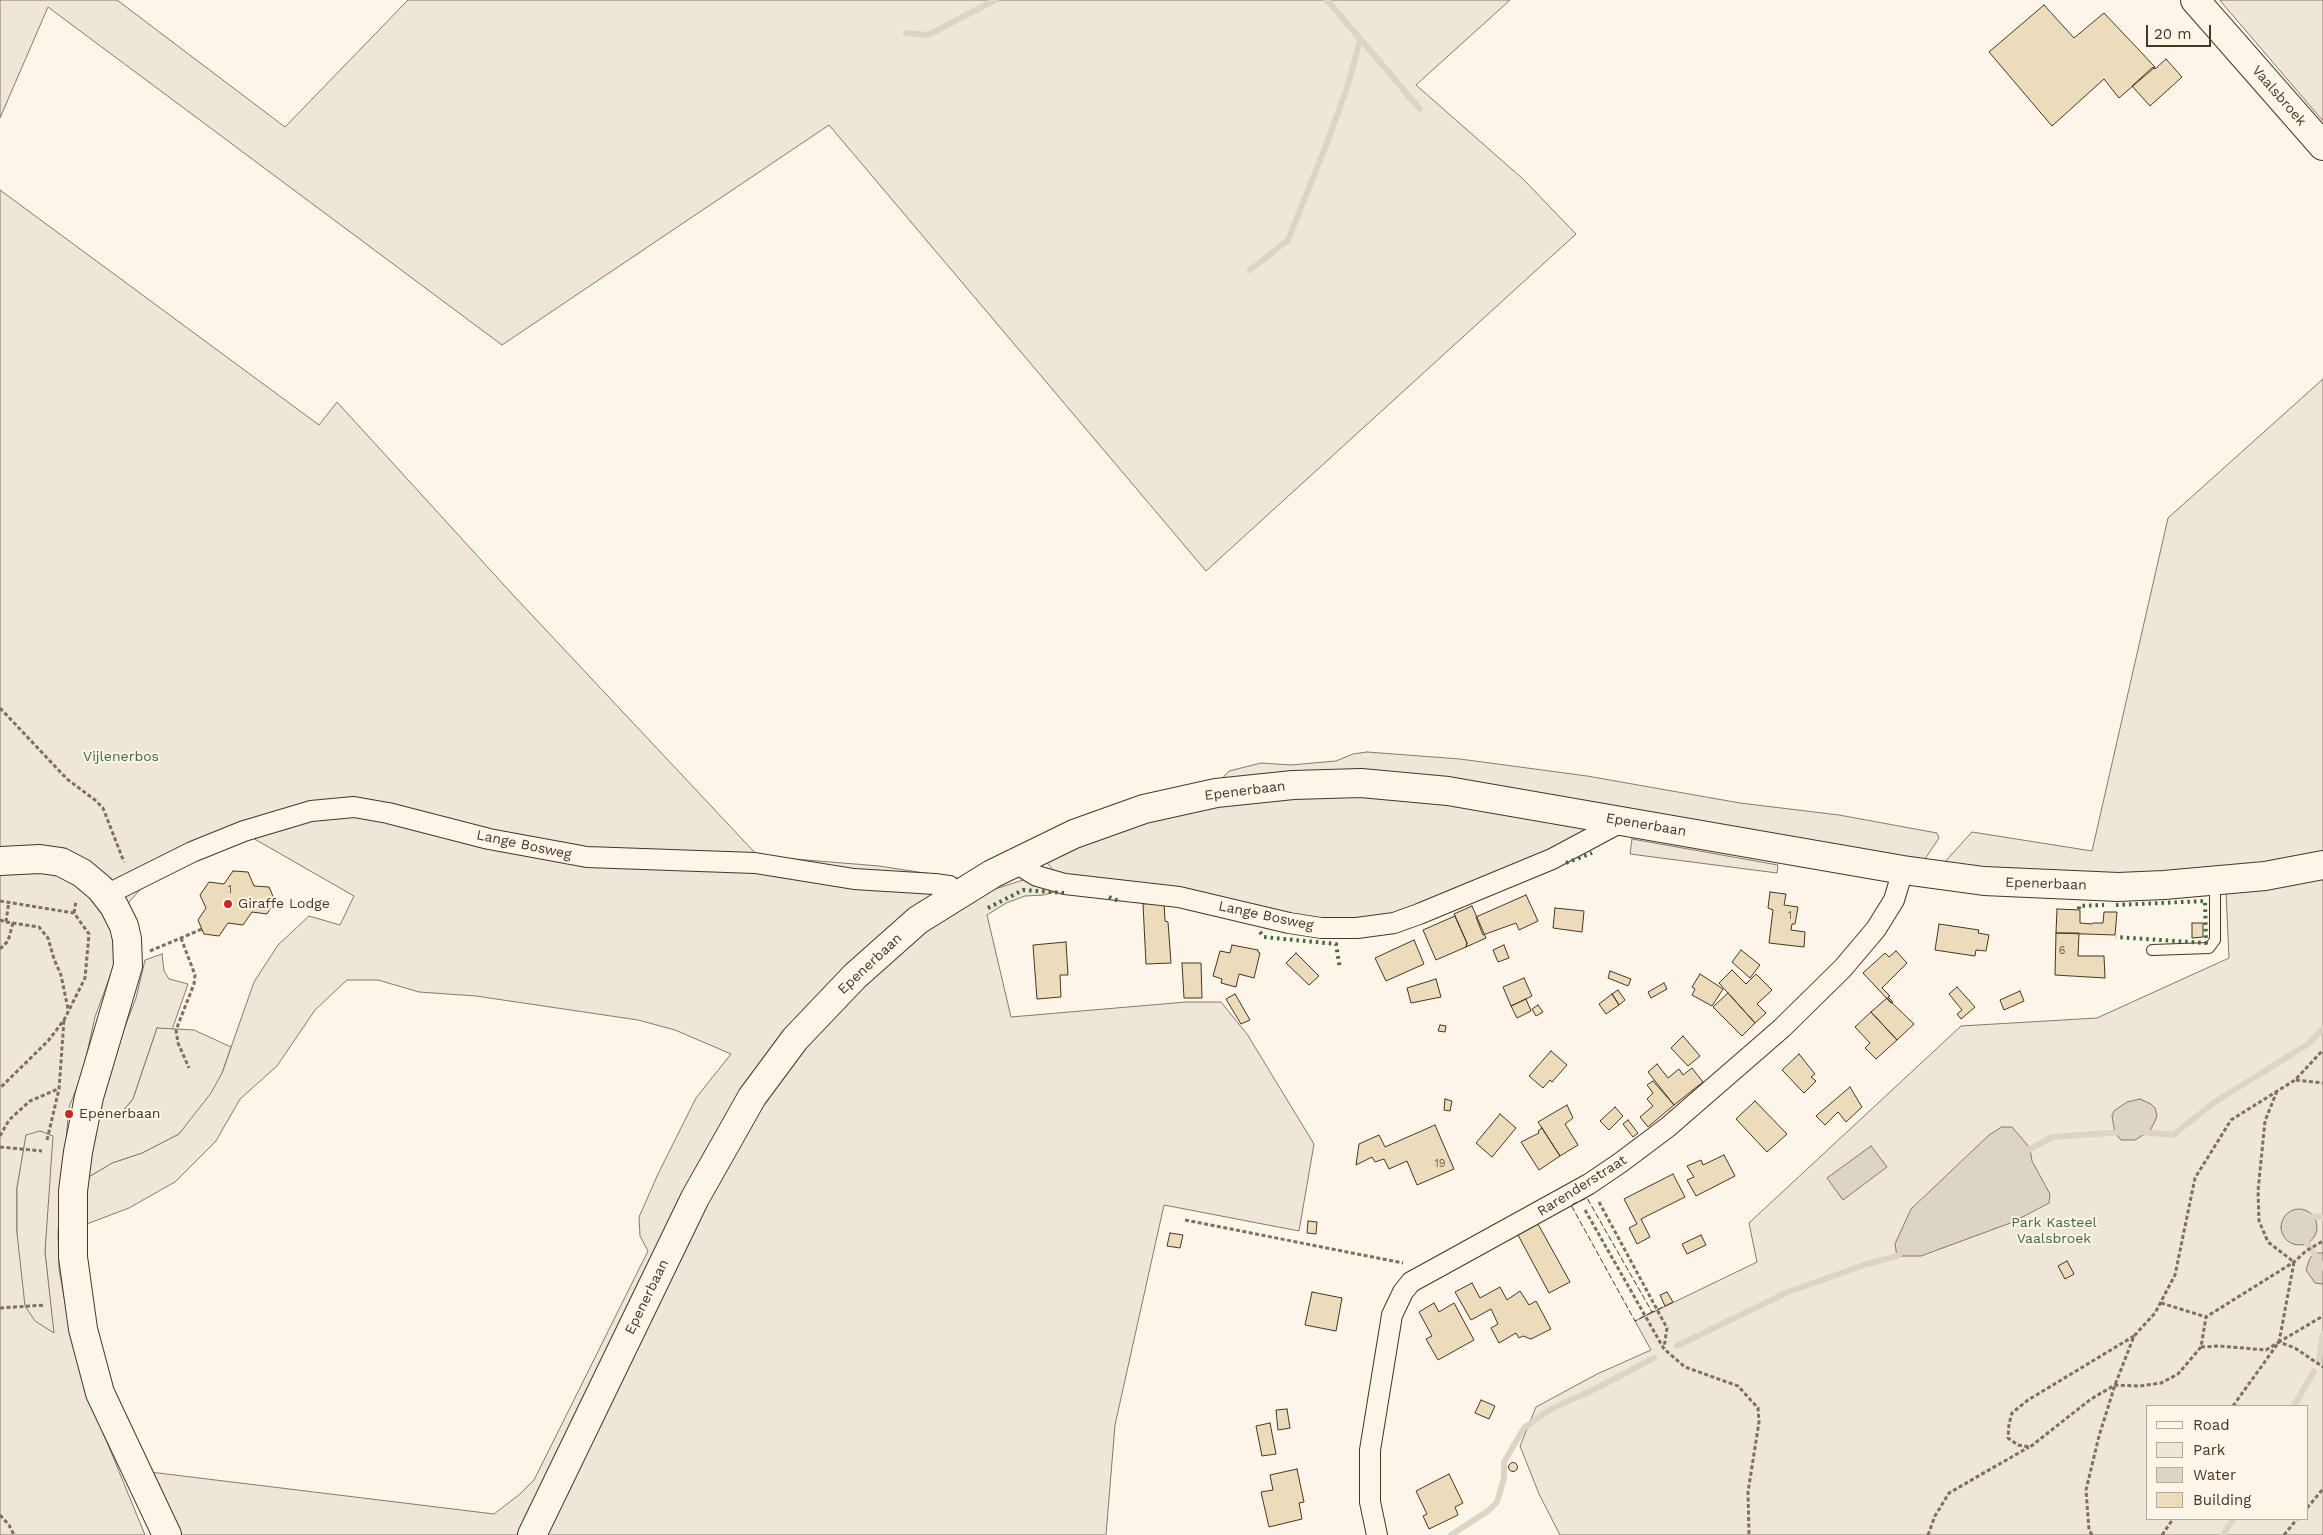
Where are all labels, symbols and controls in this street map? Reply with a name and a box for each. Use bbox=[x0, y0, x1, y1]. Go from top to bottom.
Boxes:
scale bar bbox=[2148, 15, 2213, 47]
text: 20 m bbox=[2154, 25, 2192, 43]
street label: Vaalsbroek bbox=[2248, 62, 2310, 130]
park label: Vijlenerbos bbox=[83, 749, 159, 765]
street label: Epenerbaan bbox=[1204, 778, 1286, 804]
street label: Epenerbaan bbox=[1604, 810, 1688, 840]
street label: Lange Bosweg bbox=[475, 827, 573, 863]
street label: Epenerbaan bbox=[2005, 874, 2087, 894]
house number: 1 bbox=[228, 883, 232, 897]
place label: Giraffe Lodge bbox=[238, 896, 330, 912]
marker: Giraffe Lodge bbox=[222, 898, 234, 910]
street label: Lange Bosweg bbox=[1217, 898, 1315, 934]
house number: 1 bbox=[1788, 909, 1792, 923]
street label: Epenerbaan bbox=[834, 930, 906, 998]
house number: 6 bbox=[2059, 944, 2065, 958]
place label: Epenerbaan bbox=[79, 1106, 161, 1122]
marker: Epenerbaan bbox=[63, 1108, 75, 1120]
street label: Rarenderstraat bbox=[1534, 1152, 1630, 1220]
house number: 19 bbox=[1434, 1157, 1446, 1171]
park label: Park Kasteel Vaalsbroek bbox=[2011, 1215, 2097, 1248]
street label: Epenerbaan bbox=[622, 1257, 672, 1337]
legend bbox=[2146, 1405, 2308, 1520]
text: Road bbox=[2193, 1416, 2230, 1434]
text: Park bbox=[2193, 1441, 2225, 1459]
text: Water bbox=[2193, 1466, 2236, 1484]
text: Building bbox=[2193, 1491, 2251, 1509]

